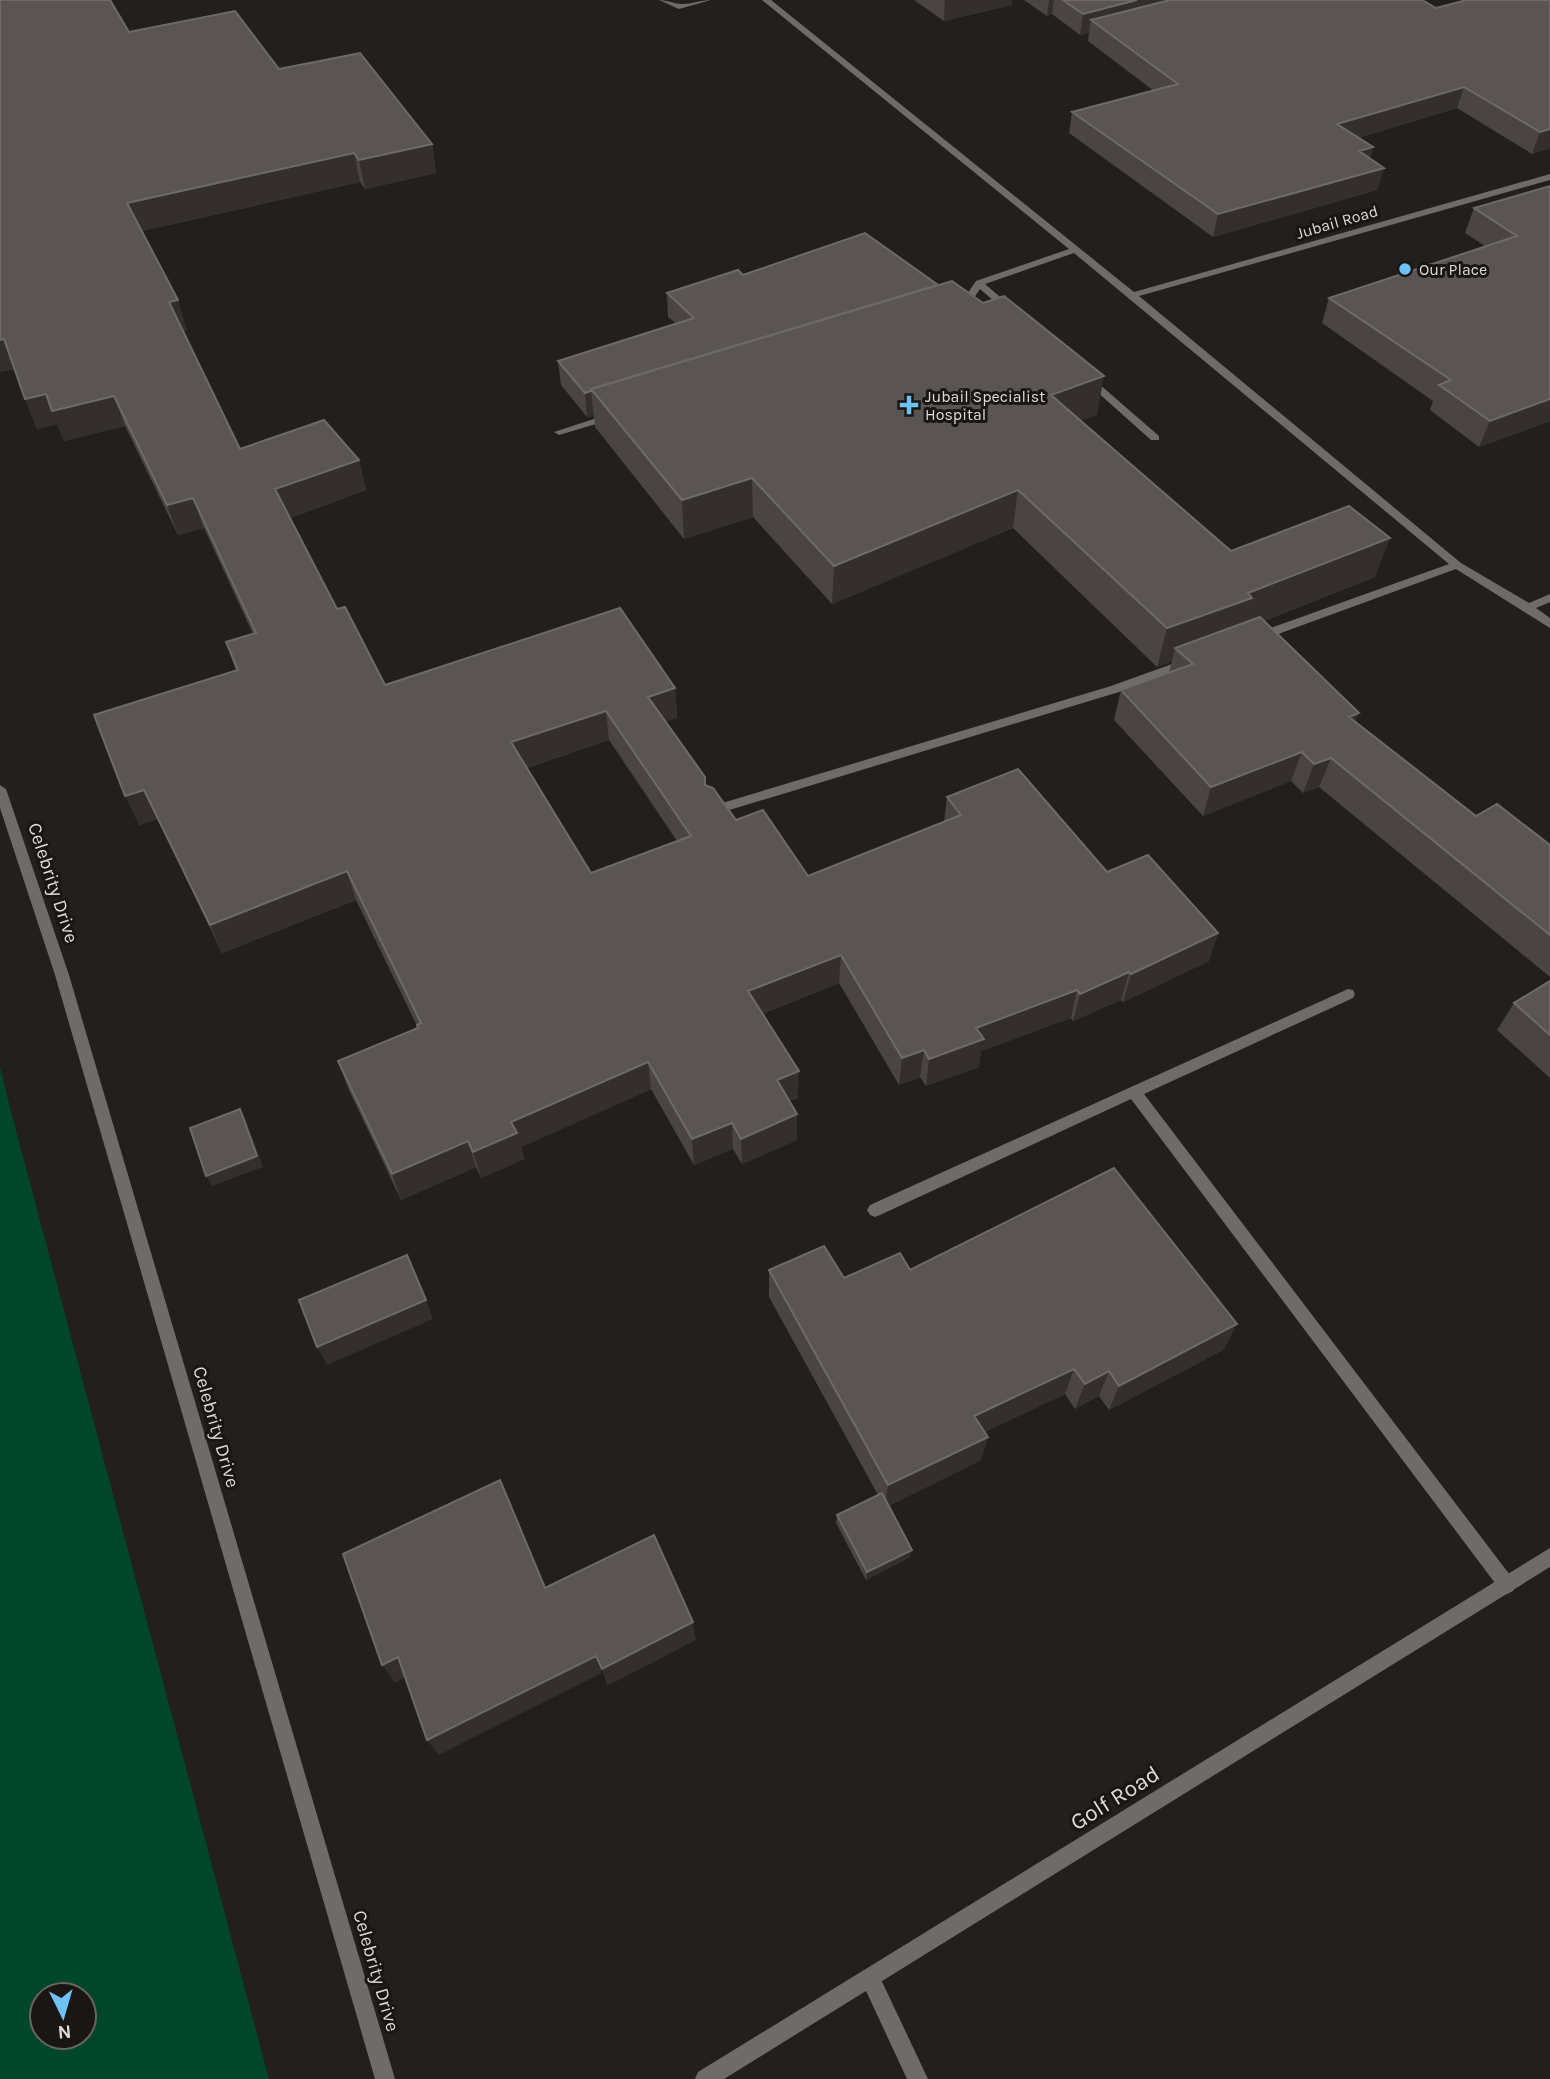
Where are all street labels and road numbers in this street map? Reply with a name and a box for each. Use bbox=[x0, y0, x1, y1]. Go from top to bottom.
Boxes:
street label: Jubail Road bbox=[1294, 201, 1380, 243]
street label: Celebrity Drive bbox=[23, 820, 83, 946]
street label: Celebrity Drive bbox=[188, 1364, 244, 1490]
street label: Golf Road bbox=[1065, 1760, 1165, 1836]
street label: Celebrity Drive bbox=[348, 1908, 404, 2034]

